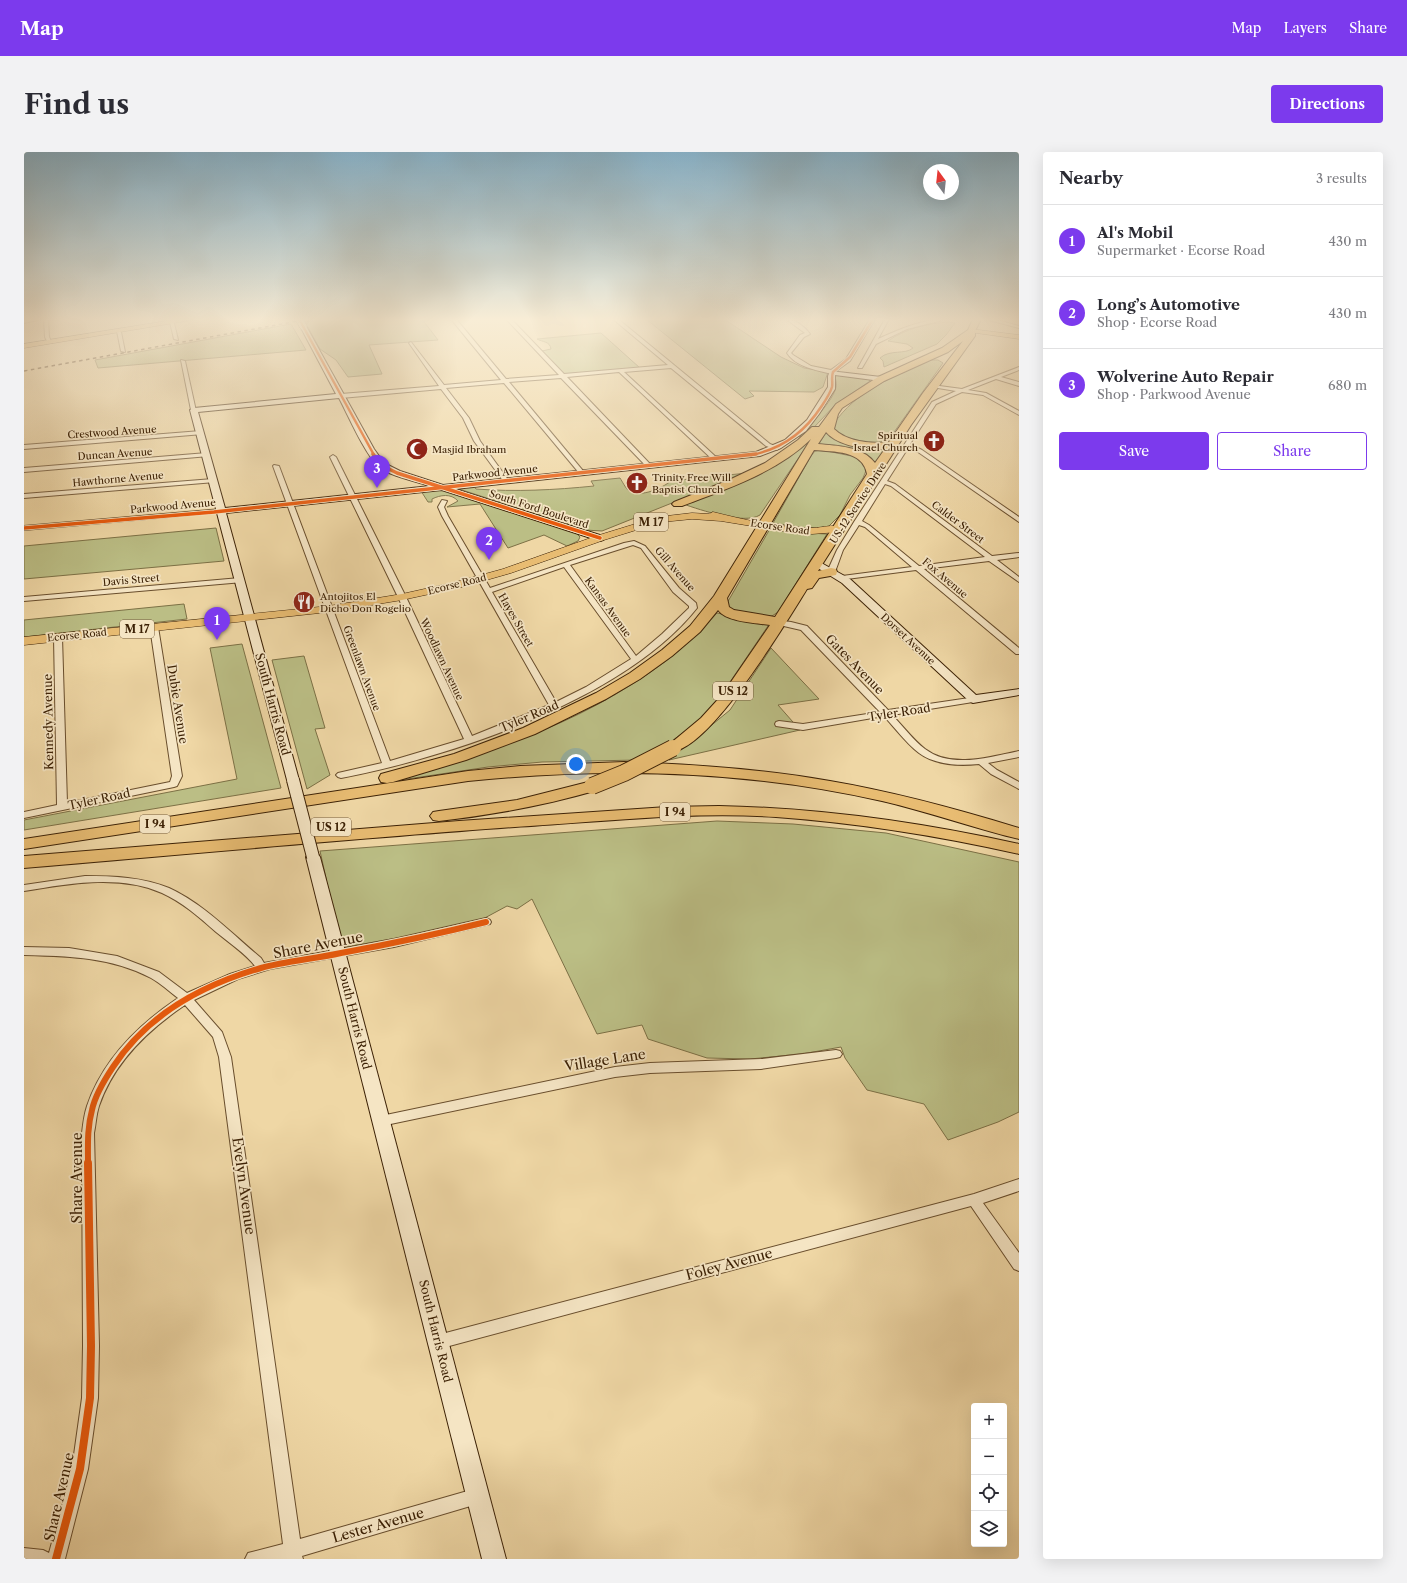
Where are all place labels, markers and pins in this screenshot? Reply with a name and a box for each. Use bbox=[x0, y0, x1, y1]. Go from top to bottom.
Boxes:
church icon: Spiritual Israel Church bbox=[921, 428, 947, 454]
place label: Spiritual Israel Church bbox=[854, 429, 919, 454]
mosque icon: Masjid Ibraham bbox=[404, 436, 430, 462]
place label: Masjid Ibraham bbox=[432, 443, 507, 456]
pin: 3 bbox=[364, 455, 390, 488]
church icon: Trinity Free Will Baptist Church bbox=[624, 470, 650, 496]
place label: Trinity Free Will Baptist Church bbox=[652, 471, 731, 496]
pin: 2 bbox=[476, 527, 502, 560]
restaurant icon: Antojitos El Dicho Don Rogelio bbox=[291, 589, 317, 615]
place label: Antojitos El Dicho Don Rogelio bbox=[319, 590, 411, 615]
pin: 1 bbox=[204, 607, 230, 640]

